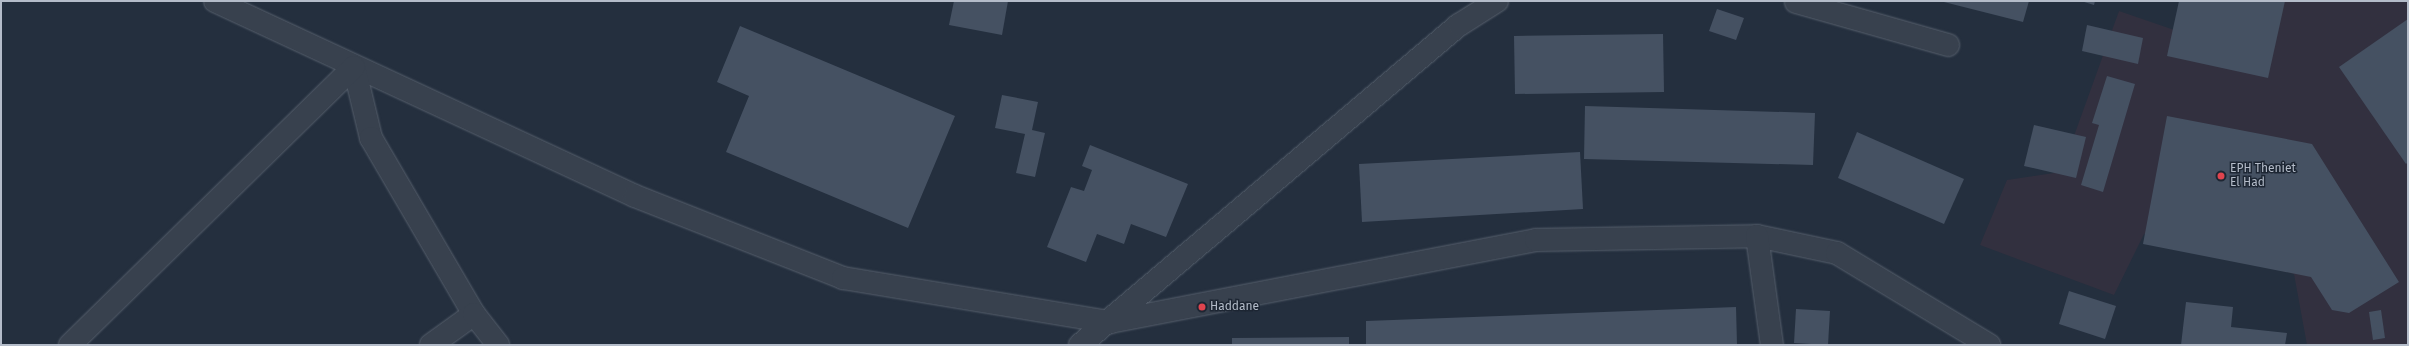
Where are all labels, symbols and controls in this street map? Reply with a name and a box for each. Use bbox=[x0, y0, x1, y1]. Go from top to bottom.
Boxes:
place label: EPH Theniet El Had bbox=[2230, 162, 2296, 190]
marker: EPH Theniet El Had bbox=[2215, 170, 2227, 182]
place label: Haddane bbox=[1210, 300, 1259, 314]
marker: Haddane bbox=[1197, 302, 1207, 312]

